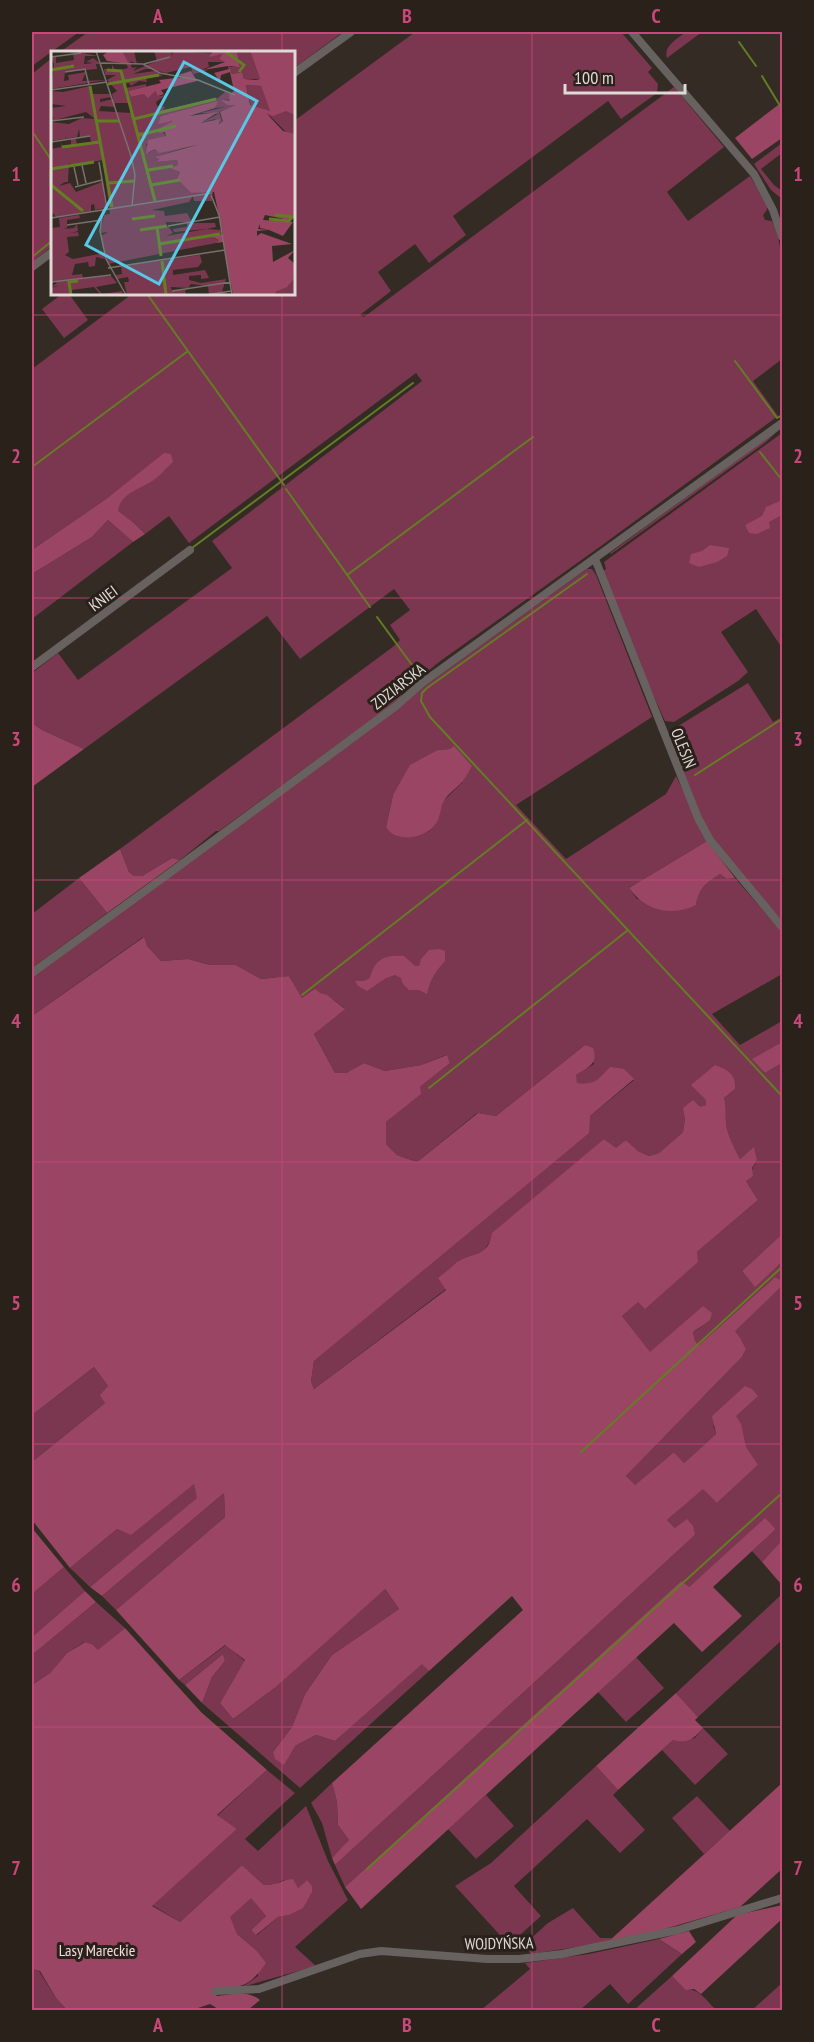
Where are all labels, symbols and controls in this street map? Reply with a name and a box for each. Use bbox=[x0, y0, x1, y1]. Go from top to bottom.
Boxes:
text: A bbox=[152, 3, 164, 29]
text: B bbox=[402, 3, 412, 29]
text: C bbox=[651, 3, 661, 29]
inset map bbox=[51, 51, 296, 296]
scale bar bbox=[565, 57, 685, 95]
text: 100 m bbox=[574, 66, 614, 89]
text: 1 bbox=[11, 161, 21, 187]
text: 1 bbox=[793, 161, 803, 187]
text: 2 bbox=[11, 443, 21, 469]
text: 2 bbox=[793, 443, 803, 469]
street label: KNIEI bbox=[85, 581, 121, 615]
street label: ZDZIARSKA bbox=[367, 658, 429, 713]
street label: OLESIN bbox=[667, 725, 701, 771]
text: 3 bbox=[11, 726, 21, 752]
text: 3 bbox=[793, 726, 803, 752]
text: 4 bbox=[11, 1008, 21, 1034]
text: 4 bbox=[793, 1008, 803, 1034]
text: 5 bbox=[11, 1290, 21, 1316]
text: 5 bbox=[793, 1290, 803, 1316]
text: 6 bbox=[11, 1572, 21, 1598]
text: 6 bbox=[793, 1572, 803, 1598]
text: 7 bbox=[11, 1855, 21, 1881]
text: 7 bbox=[793, 1855, 803, 1881]
street label: WOJDYŃSKA bbox=[464, 1932, 534, 1954]
park label: Lasy Mareckie bbox=[59, 1940, 135, 1960]
text: A bbox=[152, 2012, 164, 2038]
text: B bbox=[402, 2012, 412, 2038]
text: C bbox=[651, 2012, 661, 2038]

